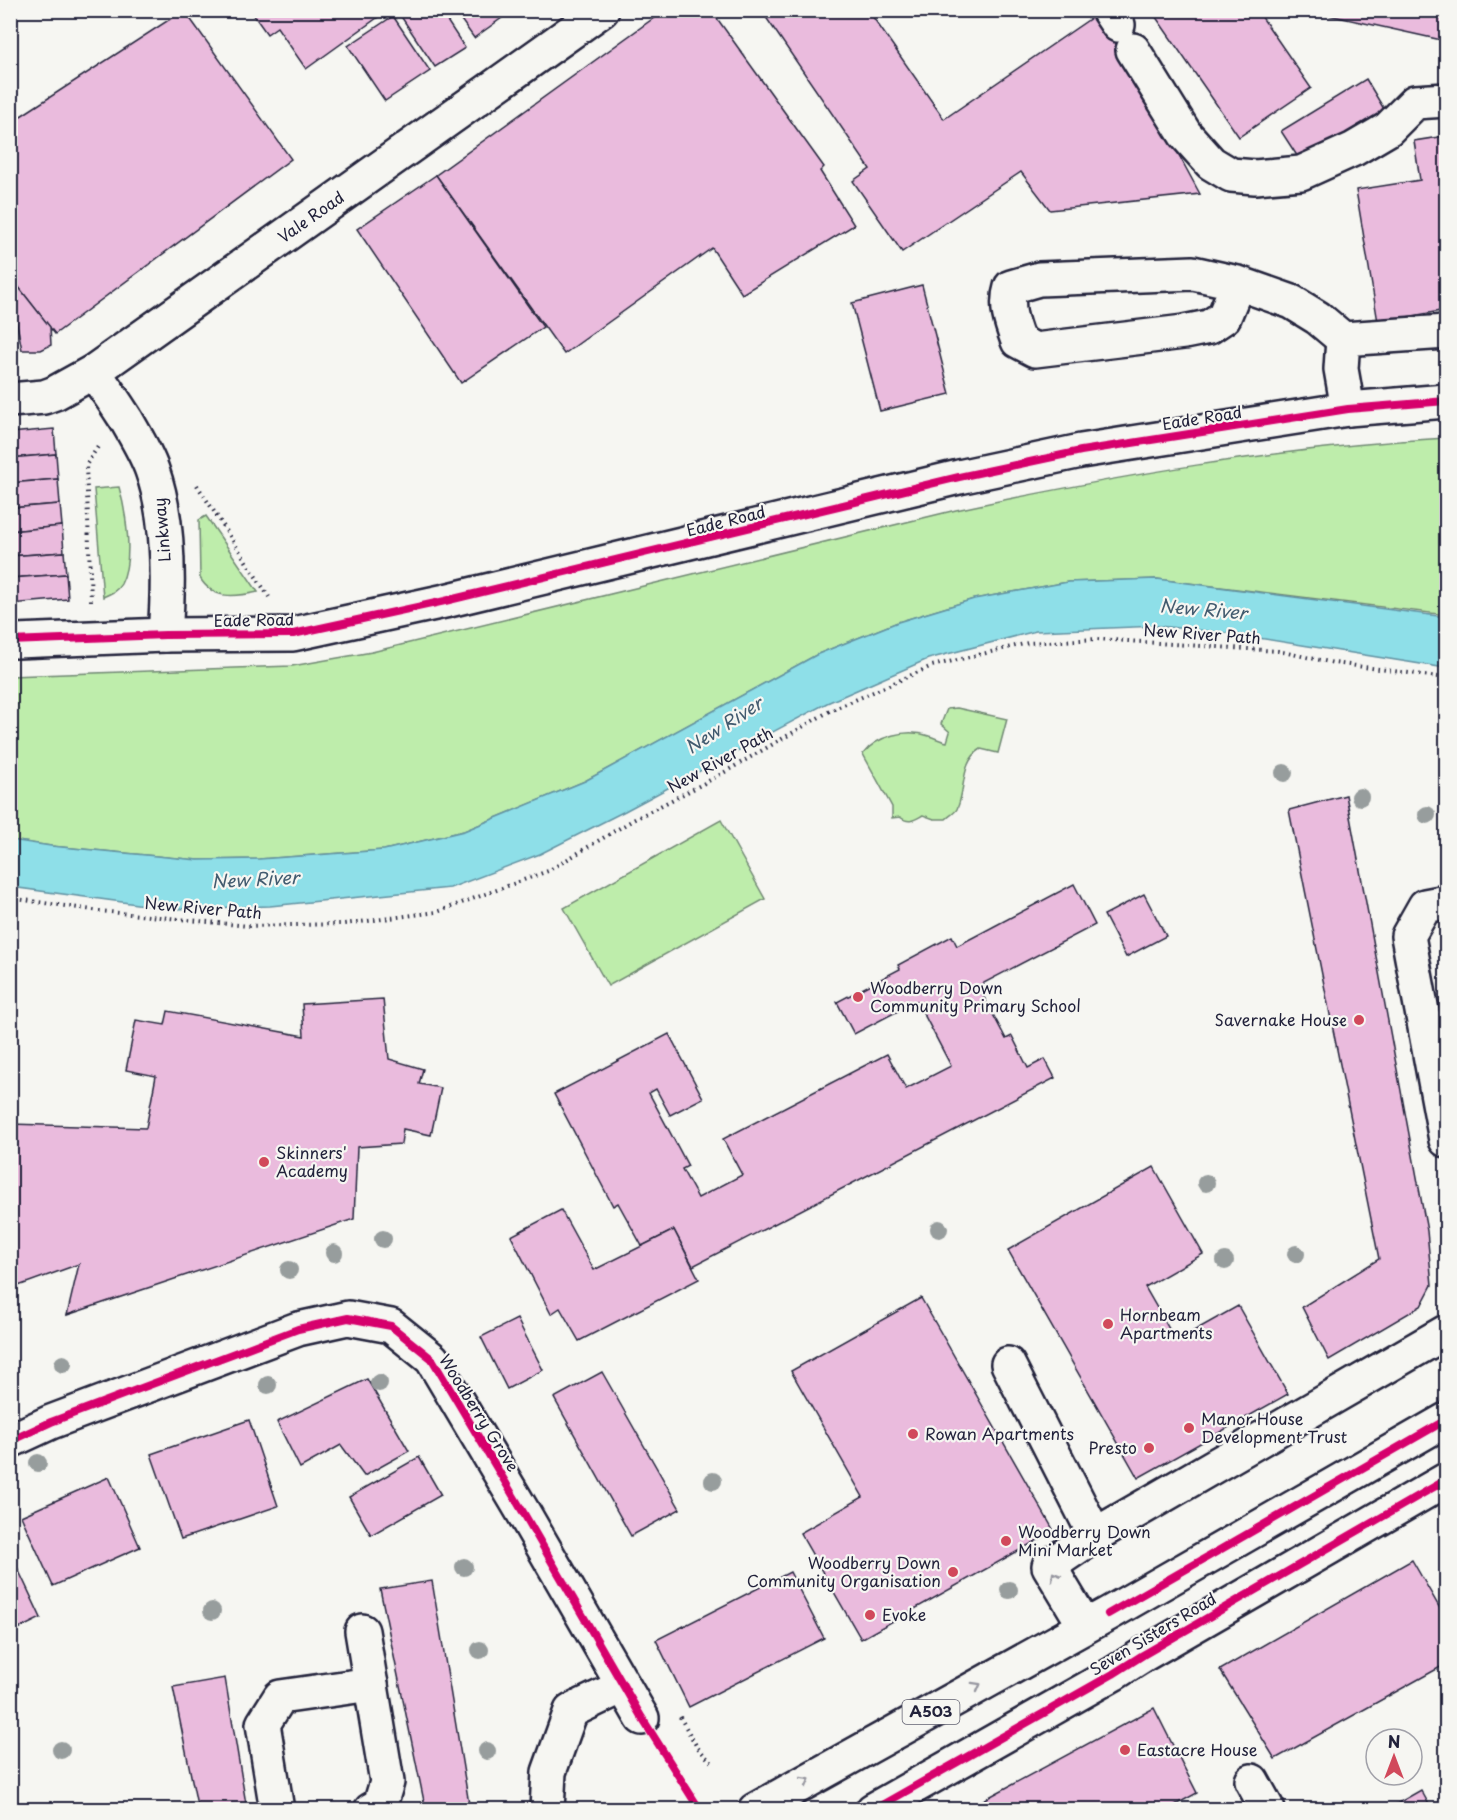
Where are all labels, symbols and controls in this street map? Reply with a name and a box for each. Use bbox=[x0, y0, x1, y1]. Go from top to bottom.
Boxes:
street label: Vale Road bbox=[272, 185, 348, 248]
street label: Eade Road bbox=[1160, 399, 1244, 435]
street label: Linkway bbox=[146, 497, 176, 563]
street label: Eade Road bbox=[684, 499, 768, 541]
water label: New River bbox=[1158, 591, 1251, 626]
street label: Eade Road bbox=[213, 606, 294, 632]
street label: New River Path bbox=[1142, 617, 1262, 649]
water label: New River bbox=[679, 688, 770, 760]
street label: New River Path bbox=[662, 720, 777, 798]
water label: New River bbox=[210, 863, 302, 894]
street label: New River Path bbox=[143, 890, 263, 924]
place label: Woodberry Down Community Primary School bbox=[870, 975, 1081, 1017]
marker: Woodberry Down Community Primary School bbox=[851, 990, 865, 1004]
place label: Savernake House bbox=[1214, 1007, 1347, 1031]
marker: Savernake House bbox=[1352, 1013, 1366, 1027]
place label: Skinners' Academy bbox=[276, 1140, 348, 1182]
marker: Skinners' Academy bbox=[257, 1155, 271, 1169]
place label: Hornbeam Apartments bbox=[1120, 1302, 1212, 1344]
marker: Hornbeam Apartments bbox=[1101, 1317, 1115, 1331]
street label: Woodberry Grove bbox=[434, 1349, 526, 1476]
place label: Manor House Development Trust bbox=[1201, 1406, 1347, 1448]
place label: Rowan Apartments bbox=[925, 1421, 1074, 1445]
marker: Manor House Development Trust bbox=[1182, 1421, 1196, 1435]
marker: Rowan Apartments bbox=[906, 1427, 920, 1441]
place label: Presto bbox=[1089, 1435, 1137, 1459]
marker: Presto bbox=[1142, 1441, 1156, 1455]
place label: Woodberry Down Mini Market bbox=[1018, 1519, 1151, 1561]
marker: Woodberry Down Mini Market bbox=[999, 1534, 1013, 1548]
place label: Woodberry Down Community Organisation bbox=[747, 1550, 941, 1592]
marker: Woodberry Down Community Organisation bbox=[946, 1565, 960, 1579]
one-way arrow bbox=[1050, 1572, 1062, 1582]
street label: Seven Sisters Road bbox=[1085, 1586, 1220, 1680]
place label: Evoke bbox=[882, 1602, 926, 1626]
marker: Evoke bbox=[863, 1608, 877, 1622]
one-way arrow bbox=[971, 1682, 981, 1693]
road number: A503 bbox=[902, 1700, 960, 1724]
north arrow bbox=[1364, 1727, 1424, 1787]
text: N bbox=[1388, 1729, 1400, 1753]
place label: Eastacre House bbox=[1137, 1737, 1258, 1761]
marker: Eastacre House bbox=[1118, 1743, 1132, 1757]
one-way arrow bbox=[800, 1777, 810, 1788]

